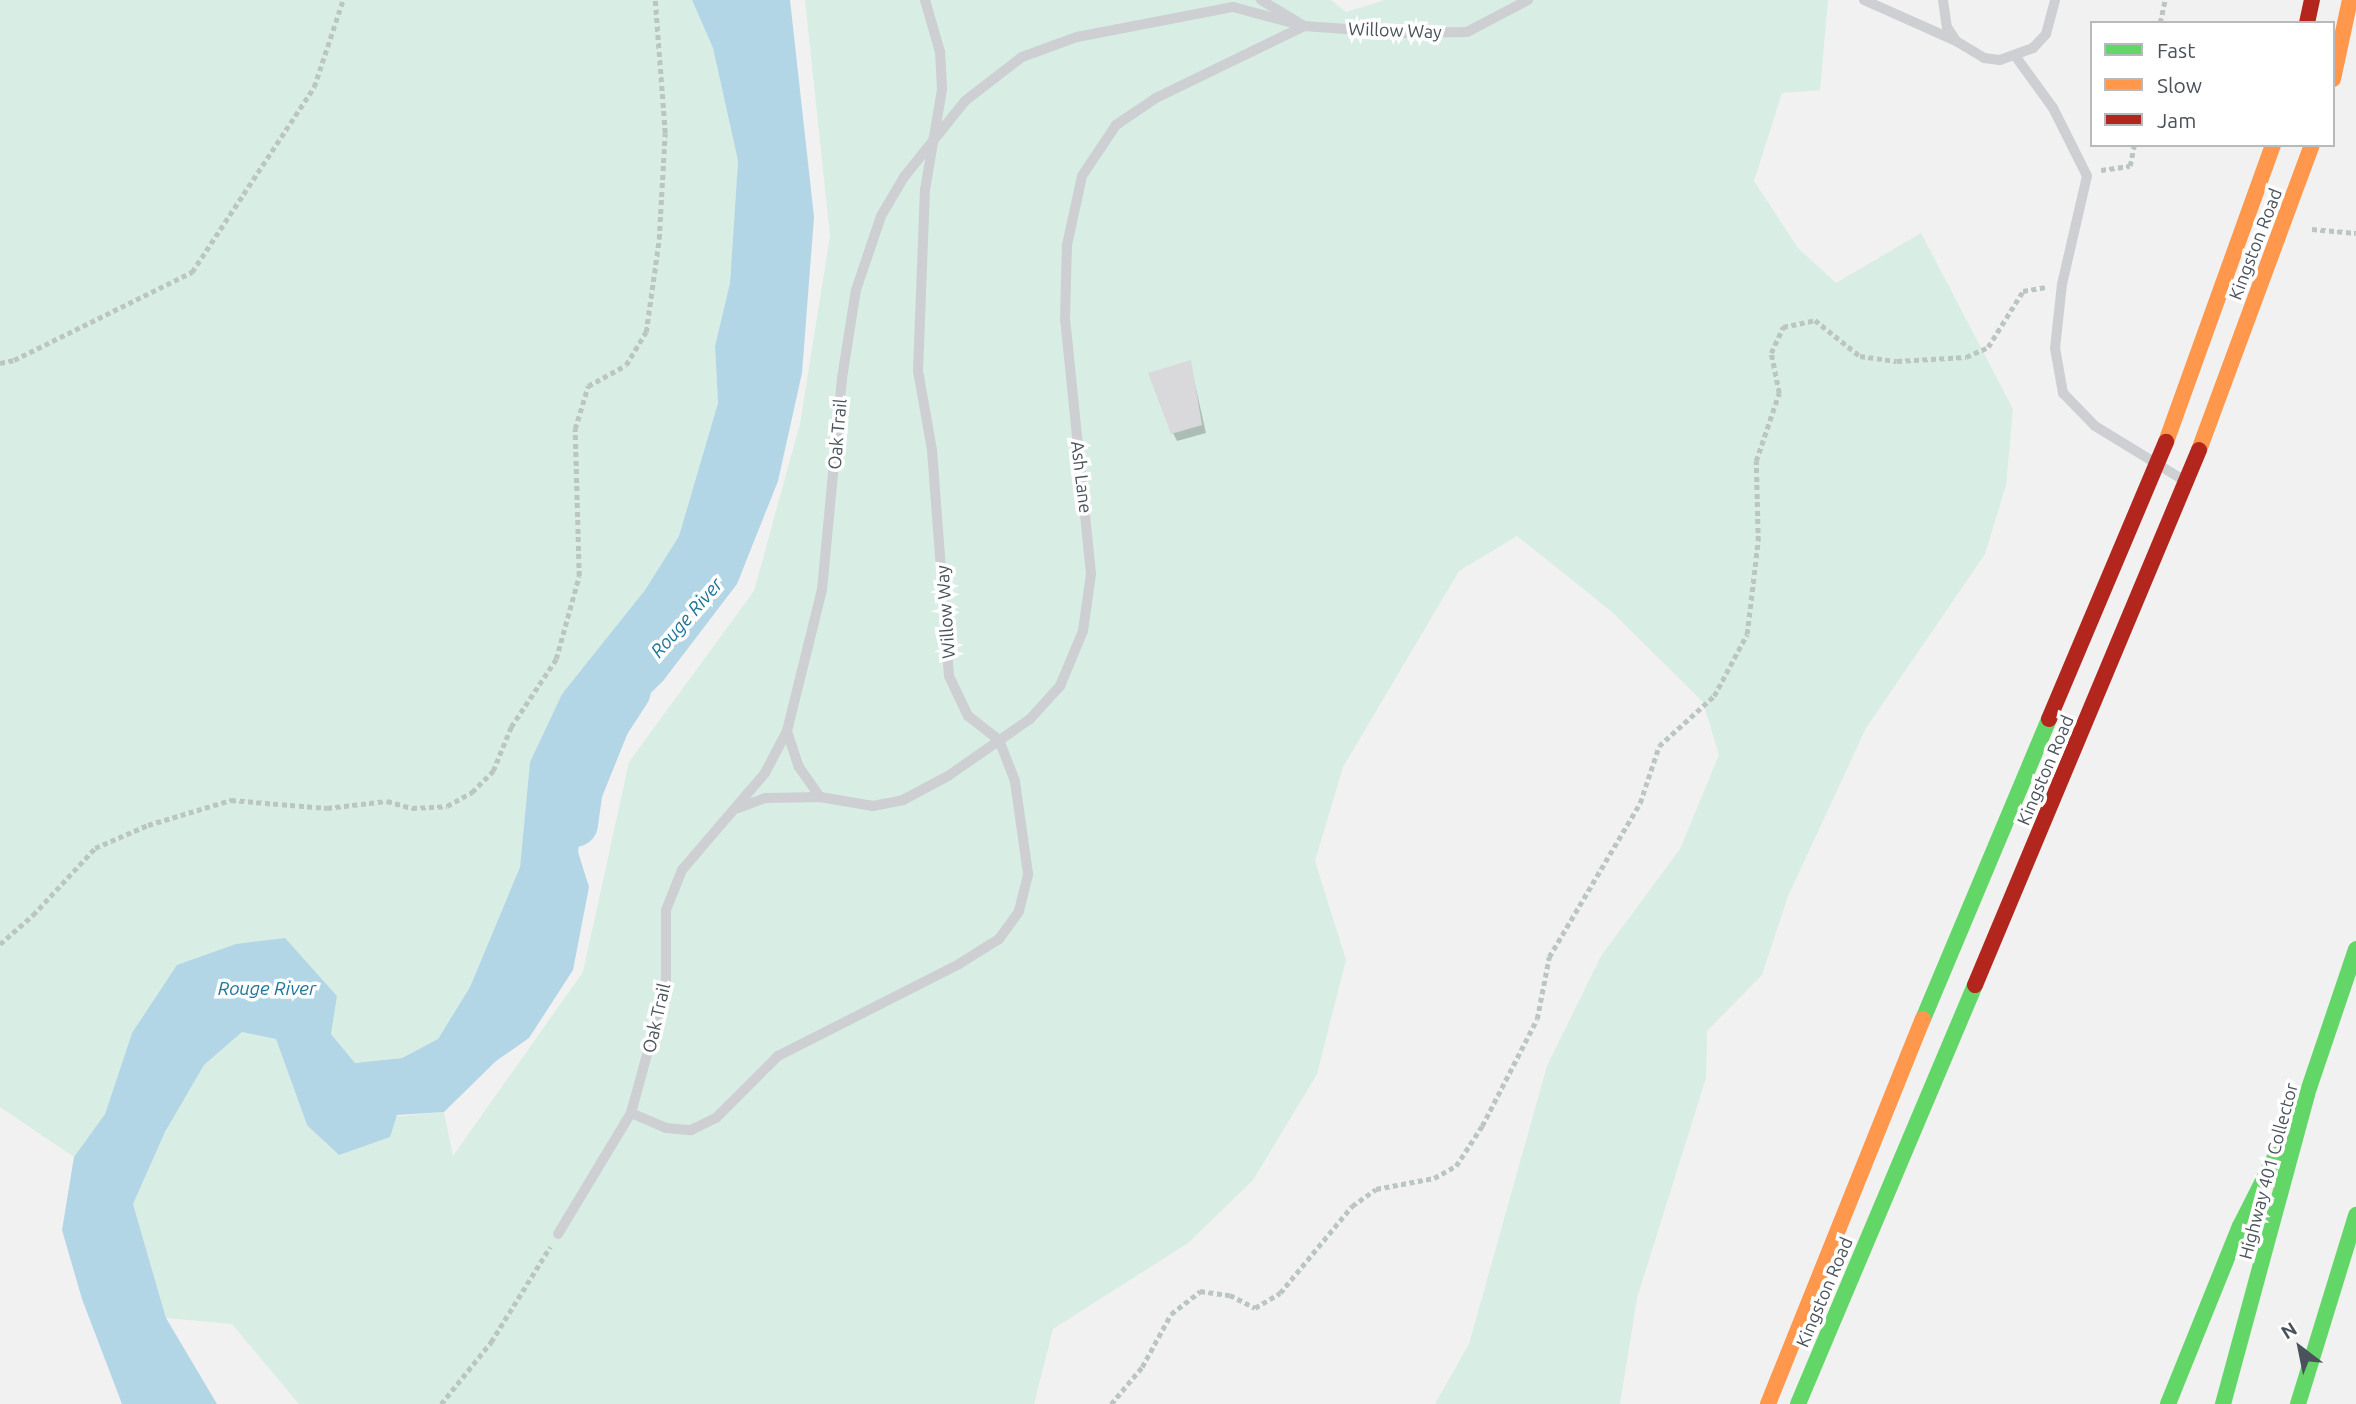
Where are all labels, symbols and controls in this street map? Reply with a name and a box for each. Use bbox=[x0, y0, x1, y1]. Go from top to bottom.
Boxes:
street label: Willow Way bbox=[1348, 18, 1442, 42]
legend bbox=[2090, 21, 2335, 147]
text: Fast bbox=[2157, 38, 2195, 62]
text: Slow bbox=[2157, 73, 2202, 97]
text: Jam bbox=[2157, 108, 2196, 132]
street label: Kingston Road bbox=[2224, 185, 2286, 303]
street label: Oak Trail bbox=[823, 398, 851, 470]
street label: Ash Lane bbox=[1067, 440, 1097, 514]
street label: Willow Way bbox=[931, 565, 959, 659]
water label: Rouge River bbox=[646, 573, 728, 663]
street label: Kingston Road bbox=[2012, 712, 2078, 828]
water label: Rouge River bbox=[218, 978, 316, 1000]
street label: Oak Trail bbox=[637, 981, 675, 1055]
street label: Highway 401 Collector bbox=[2234, 1080, 2302, 1262]
street label: Kingston Road bbox=[1791, 1234, 1857, 1350]
north arrow bbox=[2265, 1313, 2335, 1383]
text: N bbox=[2277, 1317, 2301, 1343]

